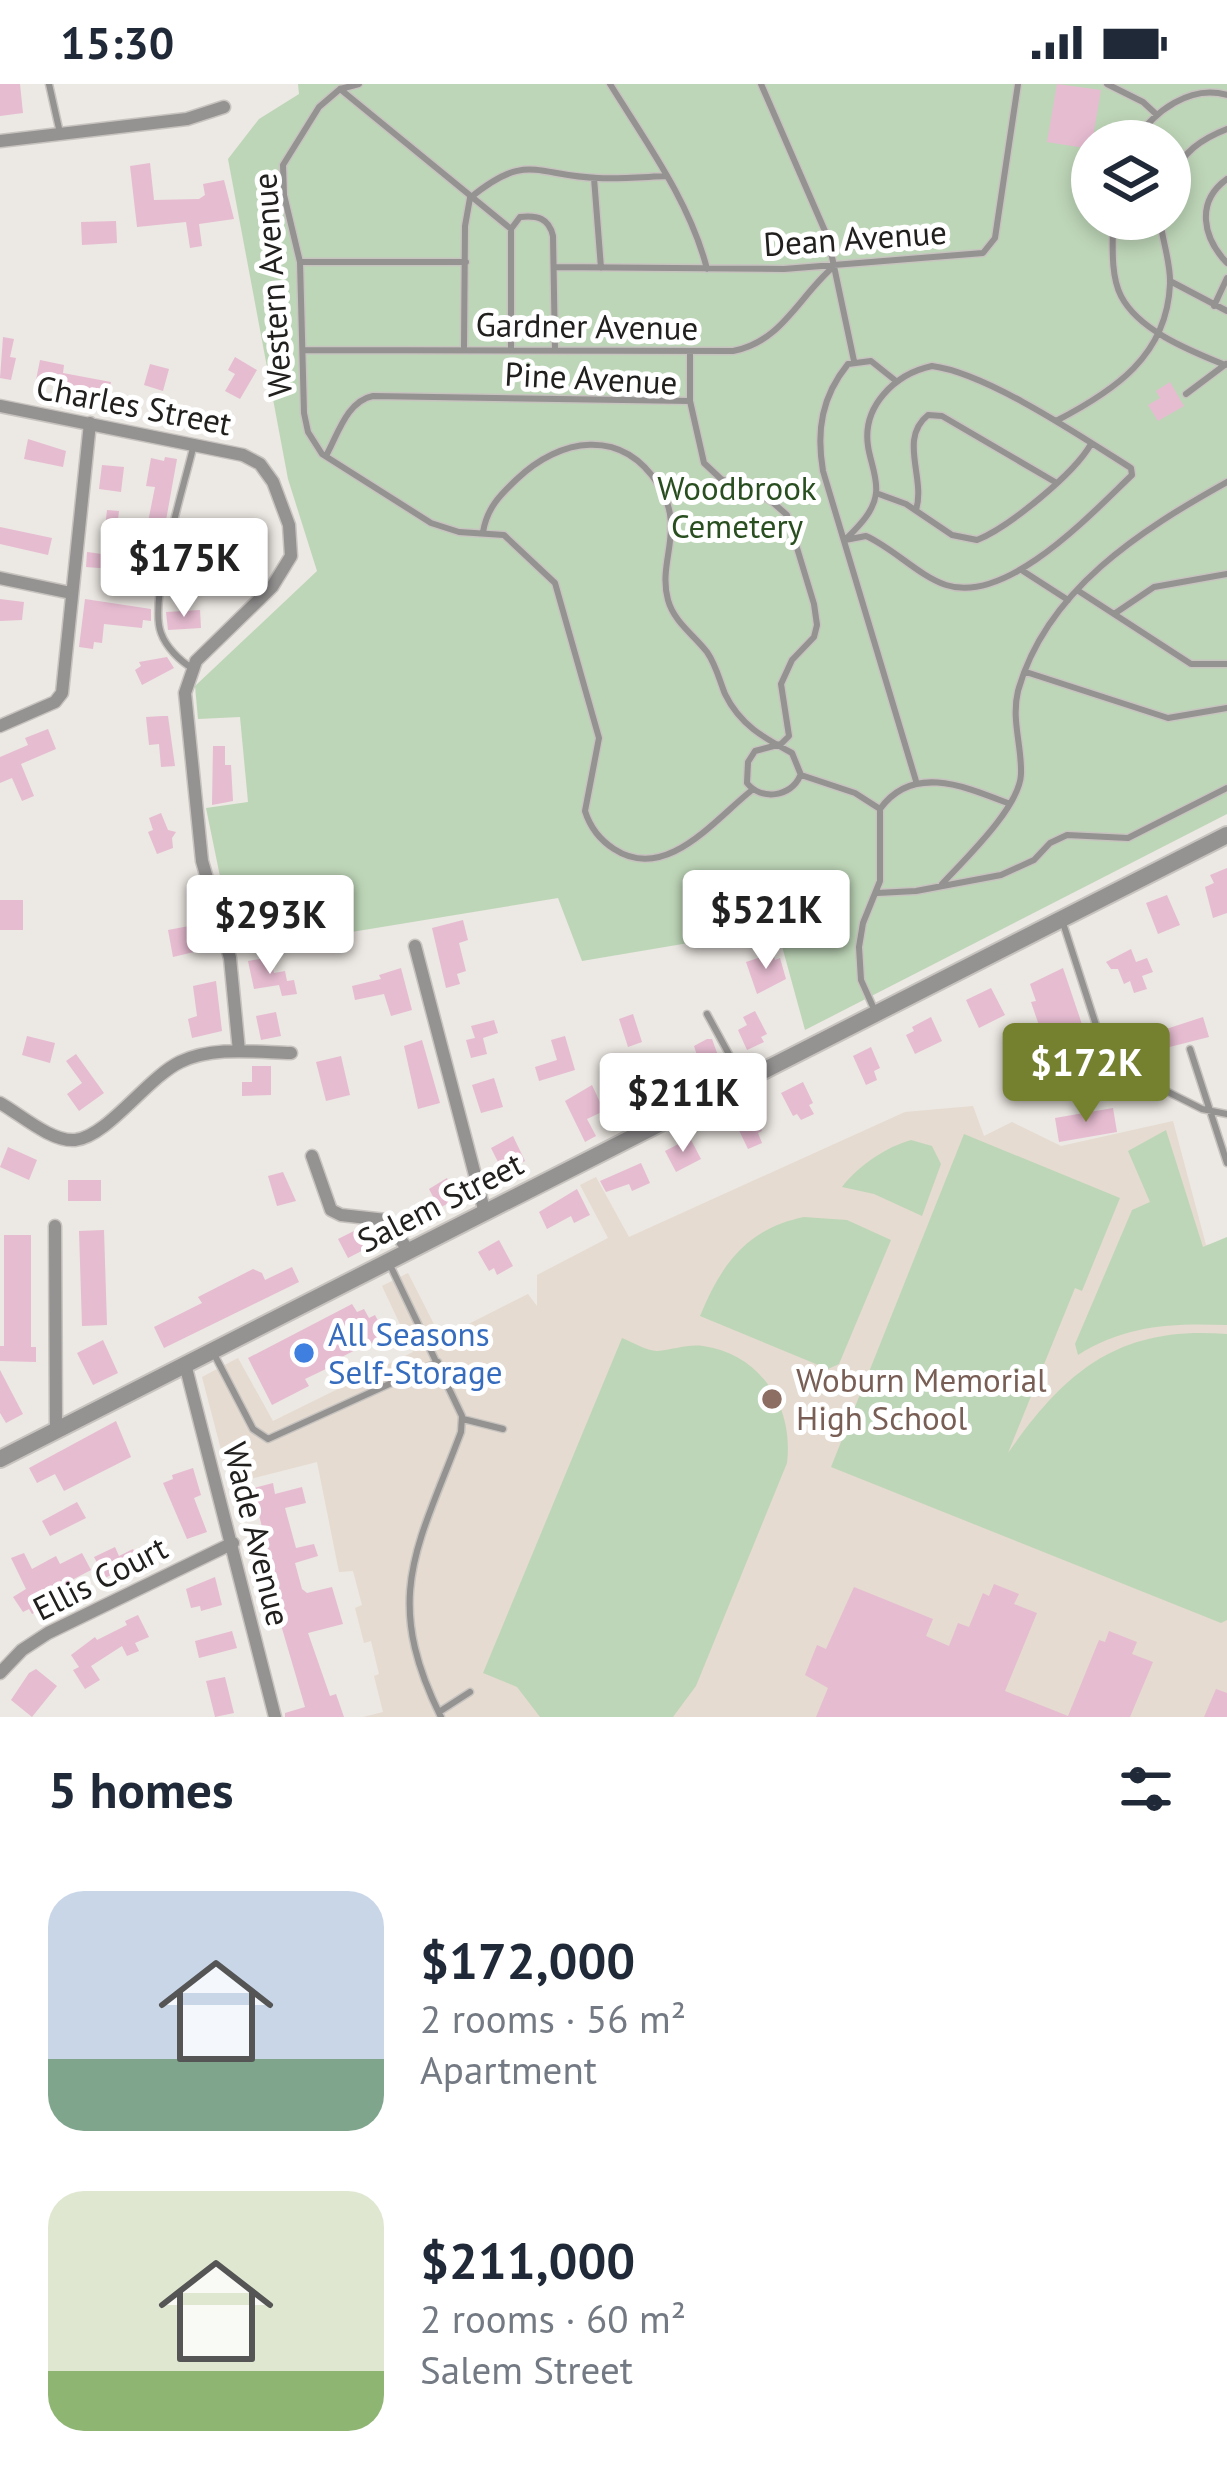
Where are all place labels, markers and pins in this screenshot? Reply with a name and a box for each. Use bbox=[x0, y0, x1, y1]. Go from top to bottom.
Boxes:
pin: $175K bbox=[100, 518, 268, 620]
pin: $521K bbox=[682, 870, 850, 972]
pin: $293K bbox=[186, 875, 354, 977]
pin: $172K bbox=[1002, 1023, 1170, 1125]
pin: $211K bbox=[599, 1053, 767, 1155]
place label: All Seasons Self-Storage bbox=[328, 1312, 502, 1393]
marker: All Seasons Self-Storage bbox=[291, 1340, 317, 1366]
place label: Woburn Memorial High School bbox=[796, 1358, 1047, 1439]
marker: Woburn Memorial High School bbox=[759, 1386, 785, 1412]

